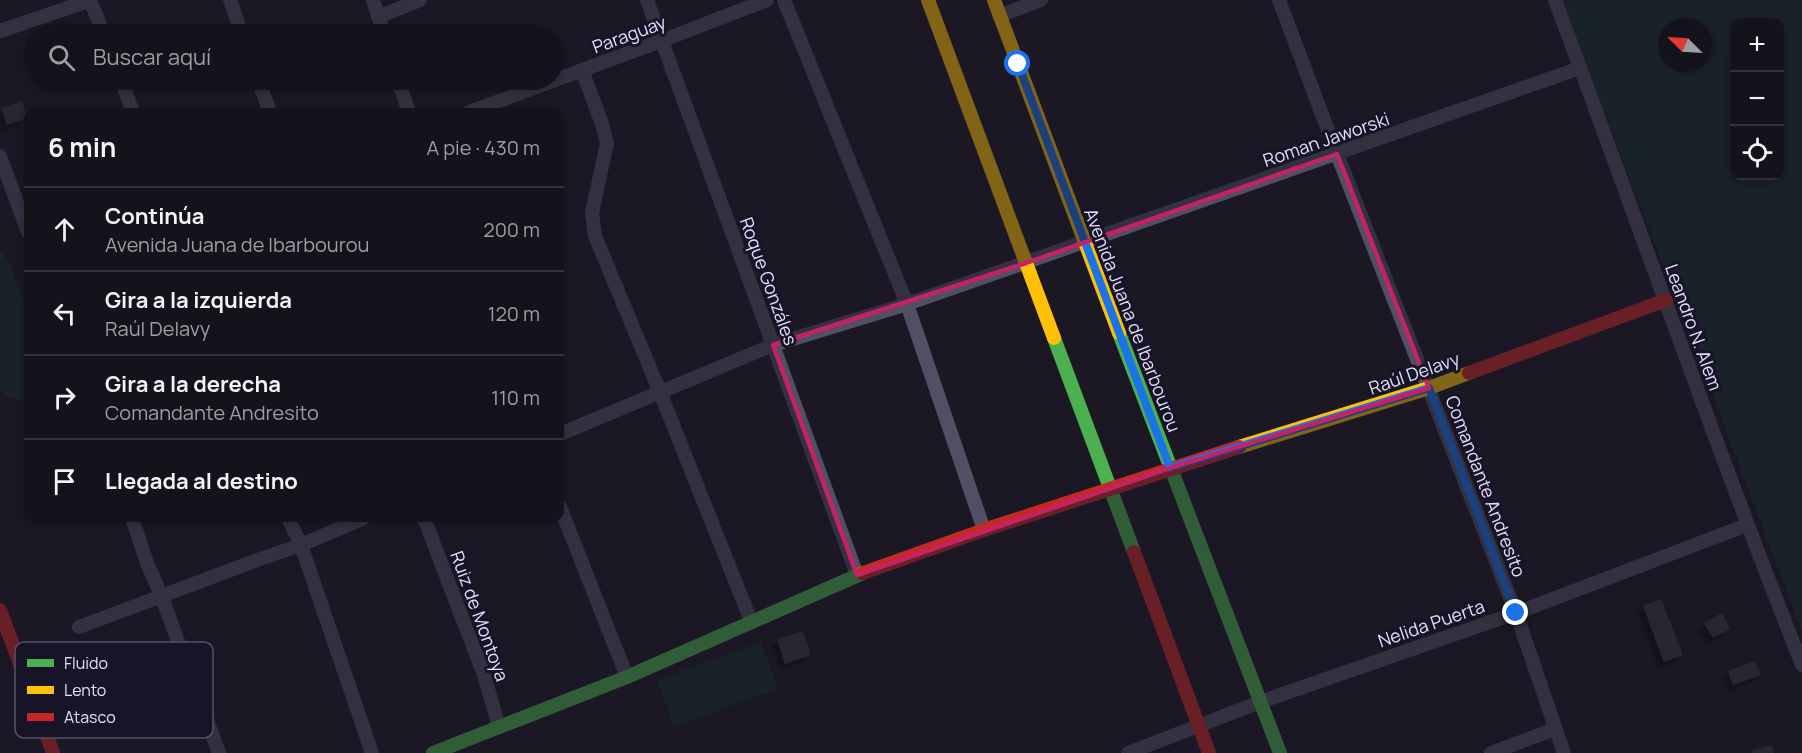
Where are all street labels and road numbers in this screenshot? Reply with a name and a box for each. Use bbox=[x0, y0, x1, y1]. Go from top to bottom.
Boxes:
street label: Paraguay bbox=[589, 9, 670, 58]
street label: Roman Jaworski bbox=[1260, 106, 1392, 172]
street label: Avenida Juana de Ibarbourou bbox=[1079, 205, 1187, 435]
street label: Roque Gonzáles bbox=[735, 214, 803, 348]
street label: Leandro N. Alem bbox=[1660, 260, 1728, 394]
street label: Raúl Delavy bbox=[1365, 346, 1463, 400]
street label: Comandante Andresito bbox=[1440, 392, 1532, 580]
street label: Ruiz de Montoya bbox=[445, 548, 515, 684]
street label: Nelida Puerta bbox=[1374, 594, 1488, 652]

